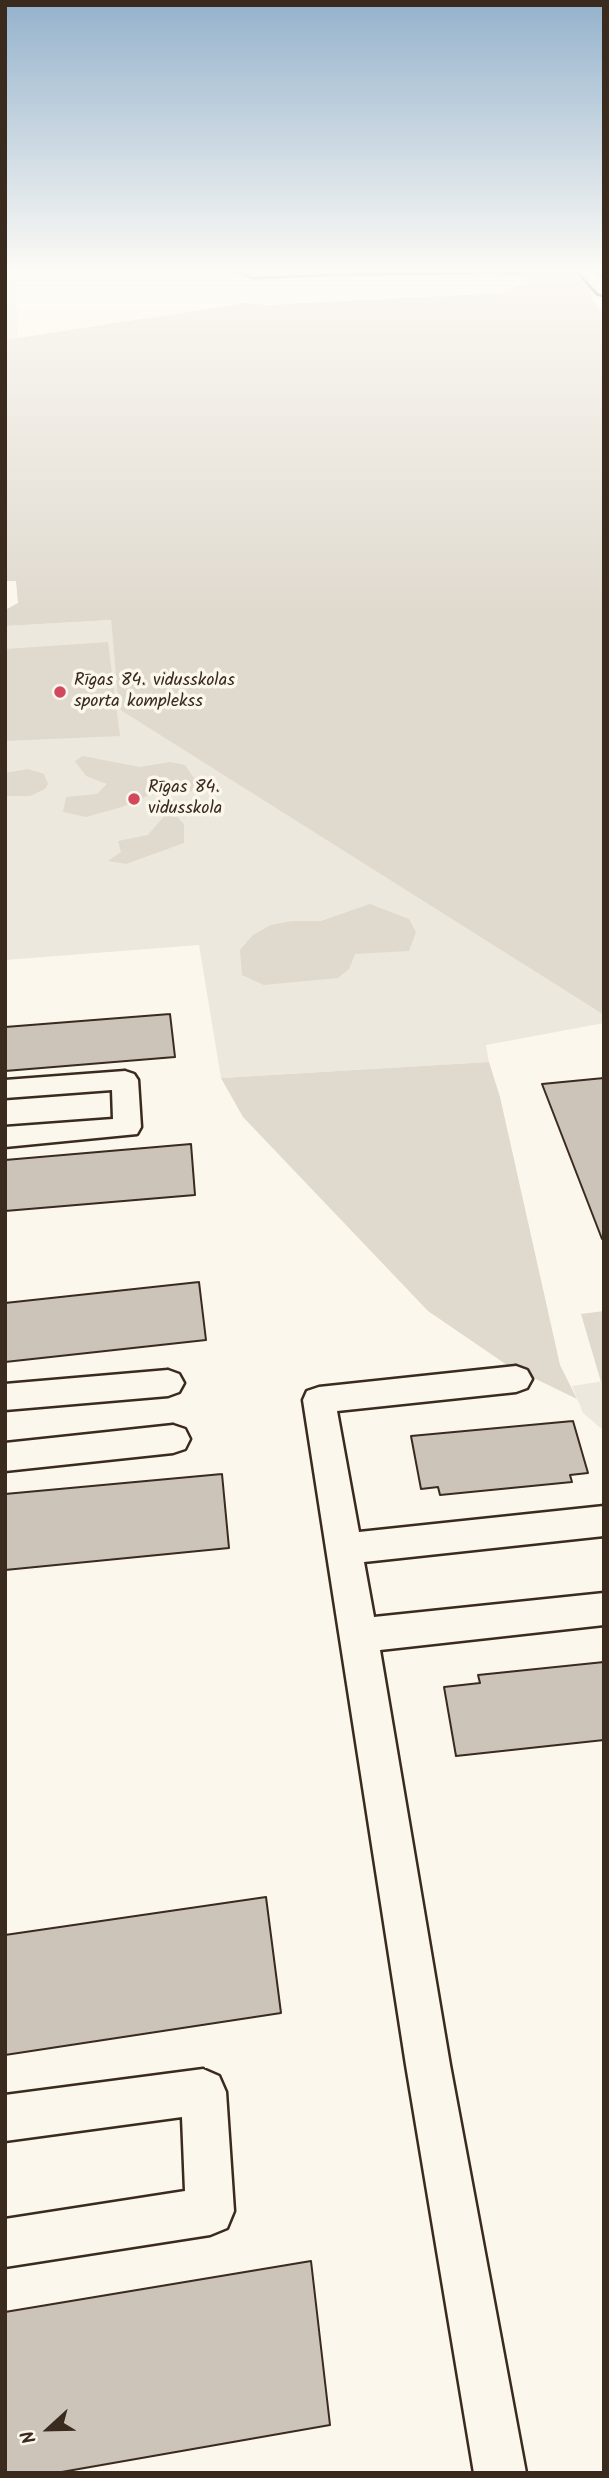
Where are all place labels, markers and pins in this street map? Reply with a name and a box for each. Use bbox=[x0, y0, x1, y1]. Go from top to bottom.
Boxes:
place label: Rīgas 84. vidusskolas sporta komplekss bbox=[74, 671, 235, 714]
marker: Rīgas 84. vidusskolas sporta komplekss bbox=[52, 684, 68, 700]
place label: Rīgas 84. vidusskola bbox=[148, 778, 222, 820]
marker: Rīgas 84. vidusskola bbox=[126, 791, 142, 807]

